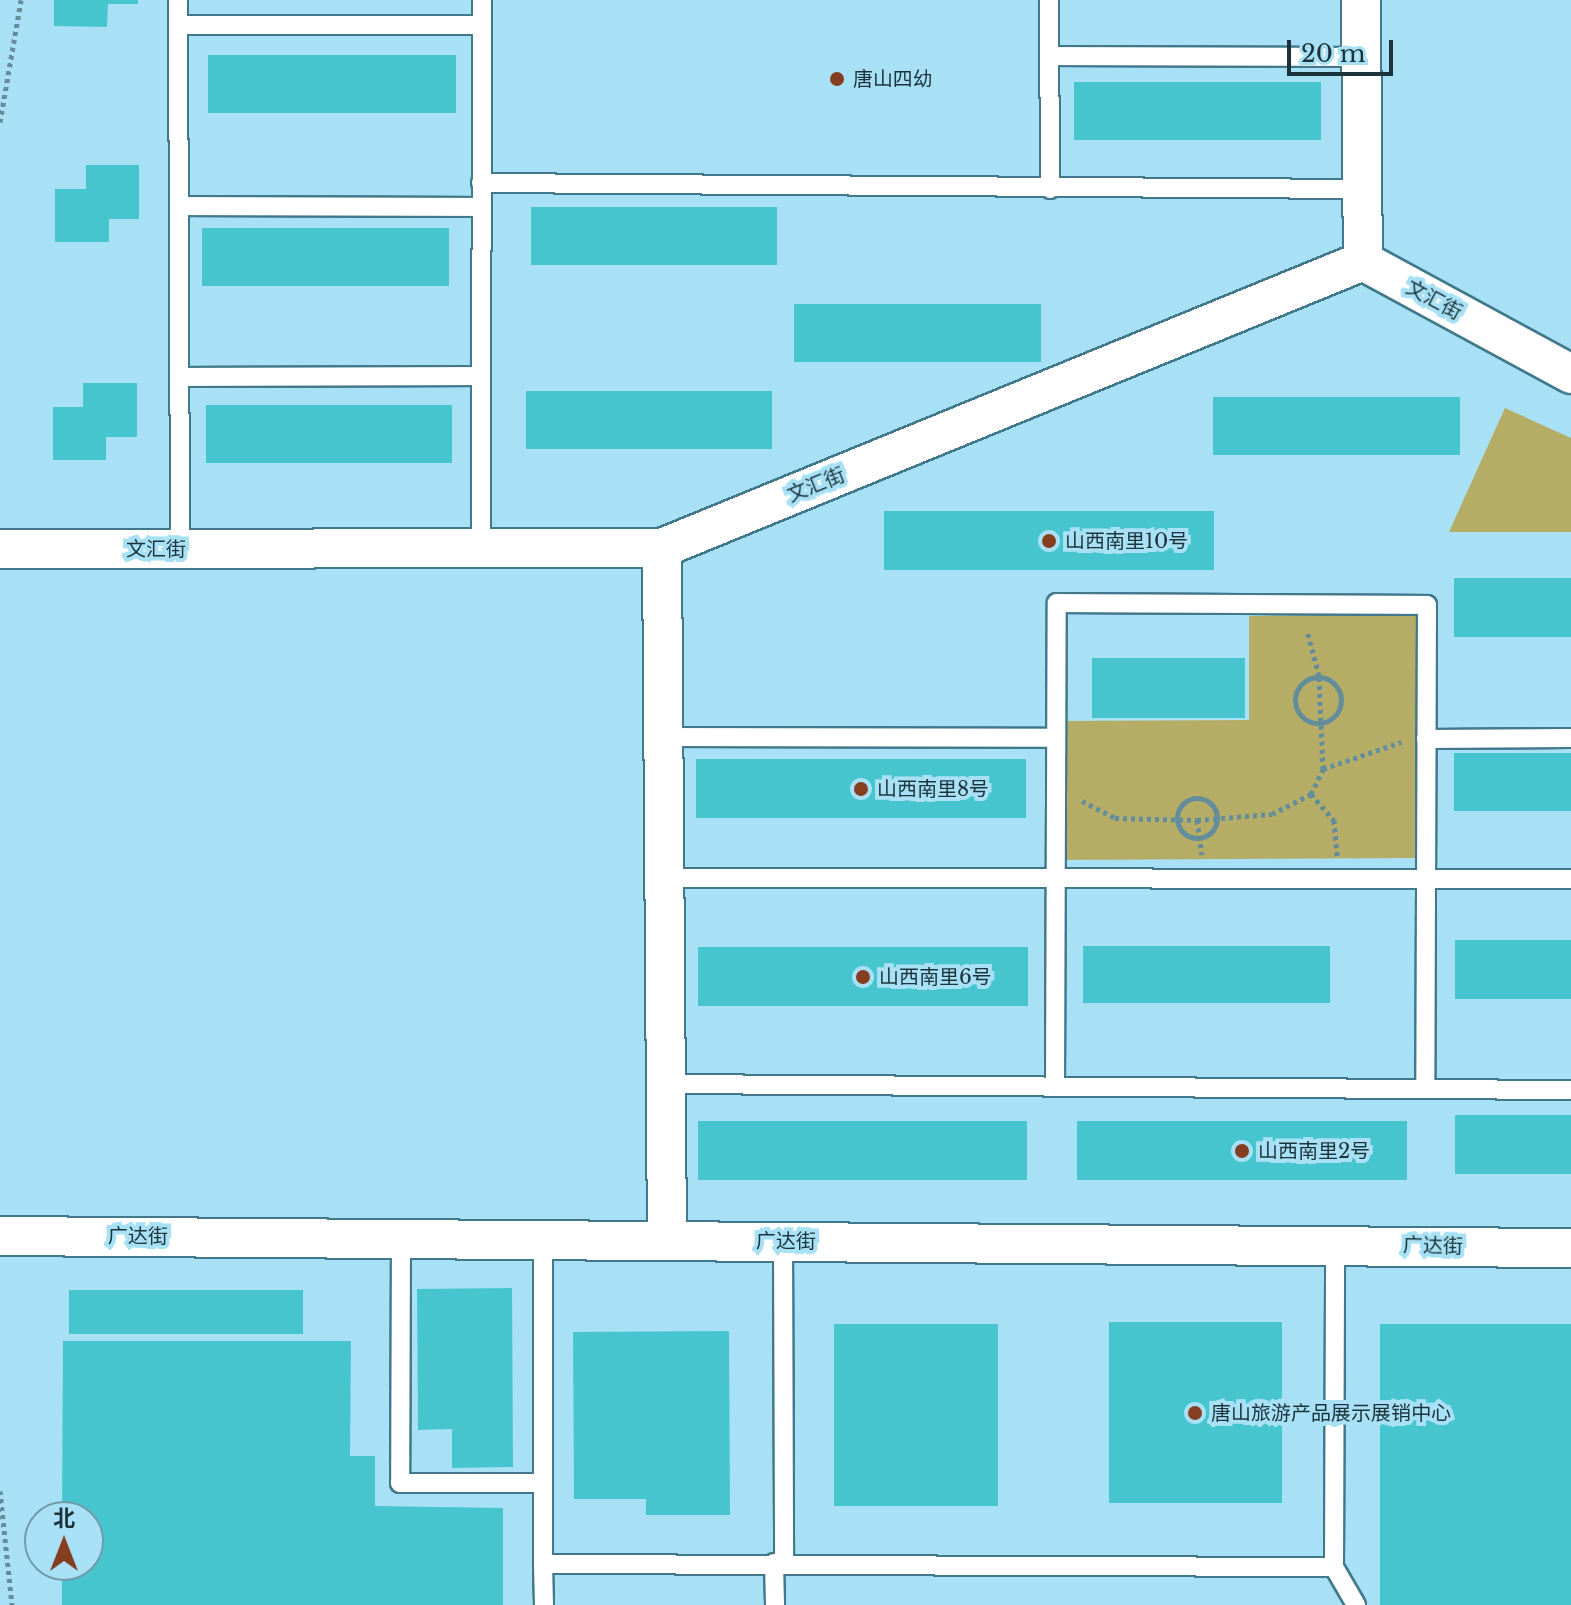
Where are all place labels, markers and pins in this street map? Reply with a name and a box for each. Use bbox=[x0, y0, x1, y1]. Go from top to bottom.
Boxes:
place label: 唐山四幼 bbox=[853, 67, 933, 91]
marker: 唐山四幼 bbox=[828, 70, 846, 88]
place label: 山西南里10号 bbox=[1065, 529, 1188, 553]
marker: 山西南里10号 bbox=[1040, 532, 1058, 550]
place label: 山西南里8号 bbox=[877, 777, 989, 801]
marker: 山西南里8号 bbox=[852, 780, 870, 798]
place label: 山西南里6号 bbox=[879, 965, 992, 989]
marker: 山西南里6号 bbox=[854, 968, 872, 986]
place label: 山西南里2号 bbox=[1258, 1139, 1370, 1163]
marker: 山西南里2号 bbox=[1233, 1142, 1251, 1160]
place label: 唐山旅游产品展示展销中心 bbox=[1211, 1401, 1451, 1425]
marker: 唐山旅游产品展示展销中心 bbox=[1186, 1404, 1204, 1422]

